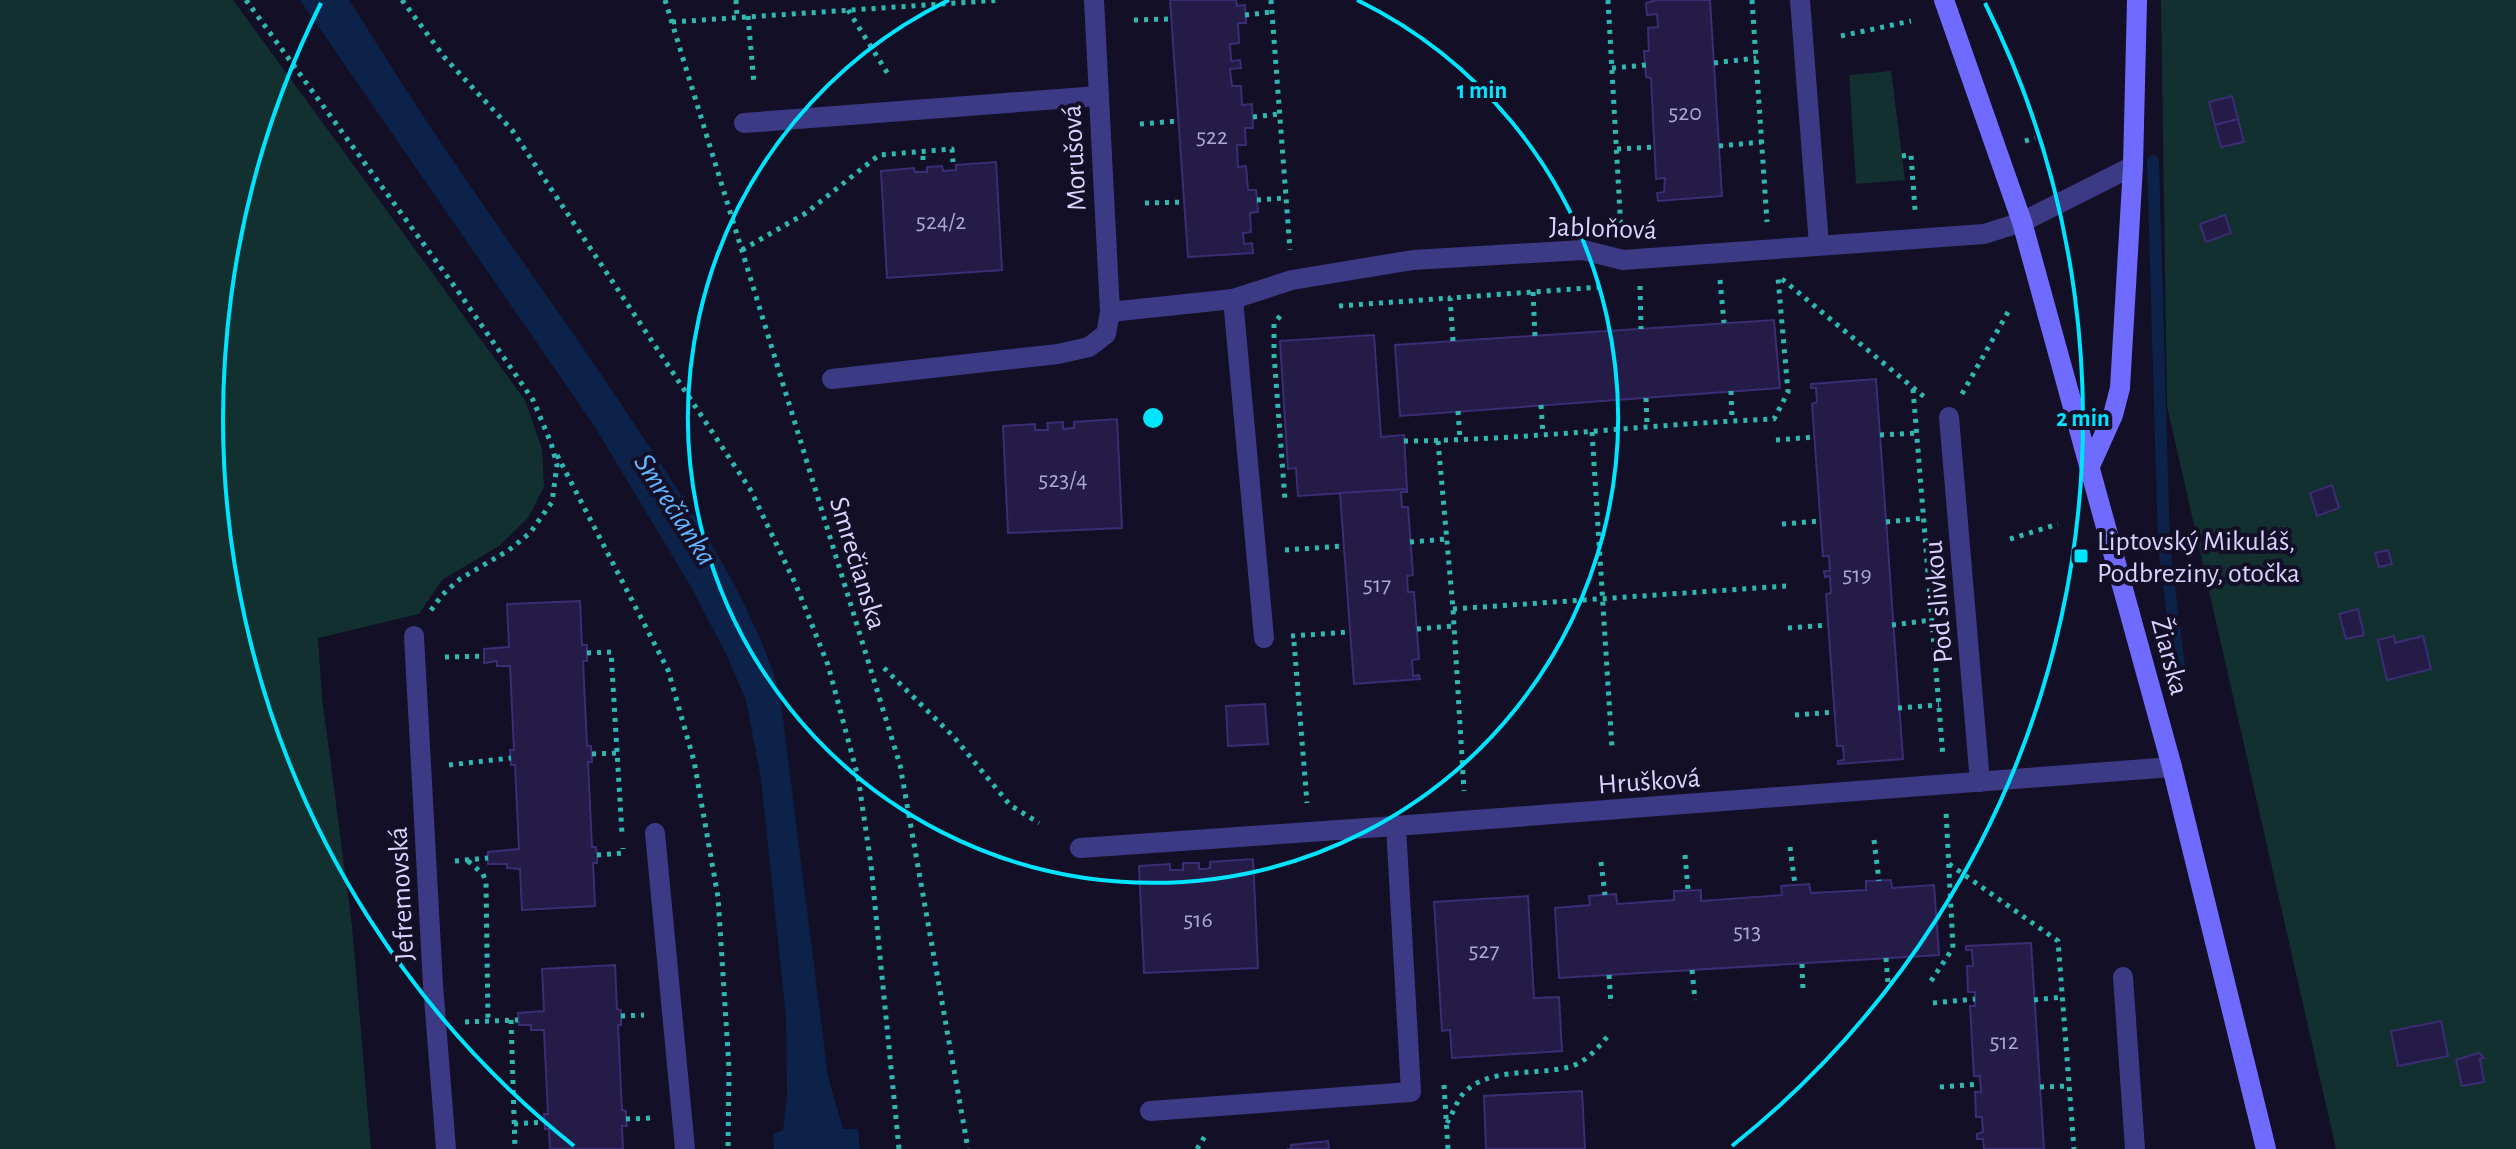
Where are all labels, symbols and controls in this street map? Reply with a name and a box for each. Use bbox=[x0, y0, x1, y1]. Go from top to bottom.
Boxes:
text: 1 min bbox=[1457, 79, 1507, 103]
house number: 520 bbox=[1668, 101, 1702, 125]
street label: Morušová bbox=[1058, 104, 1092, 212]
house number: 522 bbox=[1196, 125, 1228, 149]
house number: 524/2 bbox=[916, 210, 966, 234]
street label: Jabloňová bbox=[1548, 213, 1657, 245]
centre of rings bbox=[1139, 404, 1167, 432]
text: 2 min bbox=[2056, 407, 2110, 431]
water label: Smrečianka bbox=[628, 448, 722, 571]
house number: 523/4 bbox=[1038, 468, 1088, 492]
street label: Smrečianska bbox=[824, 494, 891, 633]
place label: Liptovský Mikuláš, Podbreziny, otočka bbox=[2097, 528, 2300, 588]
street label: Pod slivkou bbox=[1920, 540, 1958, 664]
marker: Liptovský Mikuláš, Podbreziny, otočka bbox=[2072, 547, 2090, 565]
house number: 519 bbox=[1842, 563, 1872, 587]
house number: 517 bbox=[1363, 573, 1391, 597]
street label: Žiarska bbox=[2145, 614, 2195, 698]
street label: Hrušková bbox=[1597, 764, 1701, 800]
street label: Jefremovská bbox=[384, 826, 419, 962]
house number: 516 bbox=[1183, 908, 1213, 932]
house number: 513 bbox=[1733, 920, 1761, 944]
house number: 527 bbox=[1469, 939, 1499, 963]
house number: 512 bbox=[1989, 1030, 2019, 1054]

